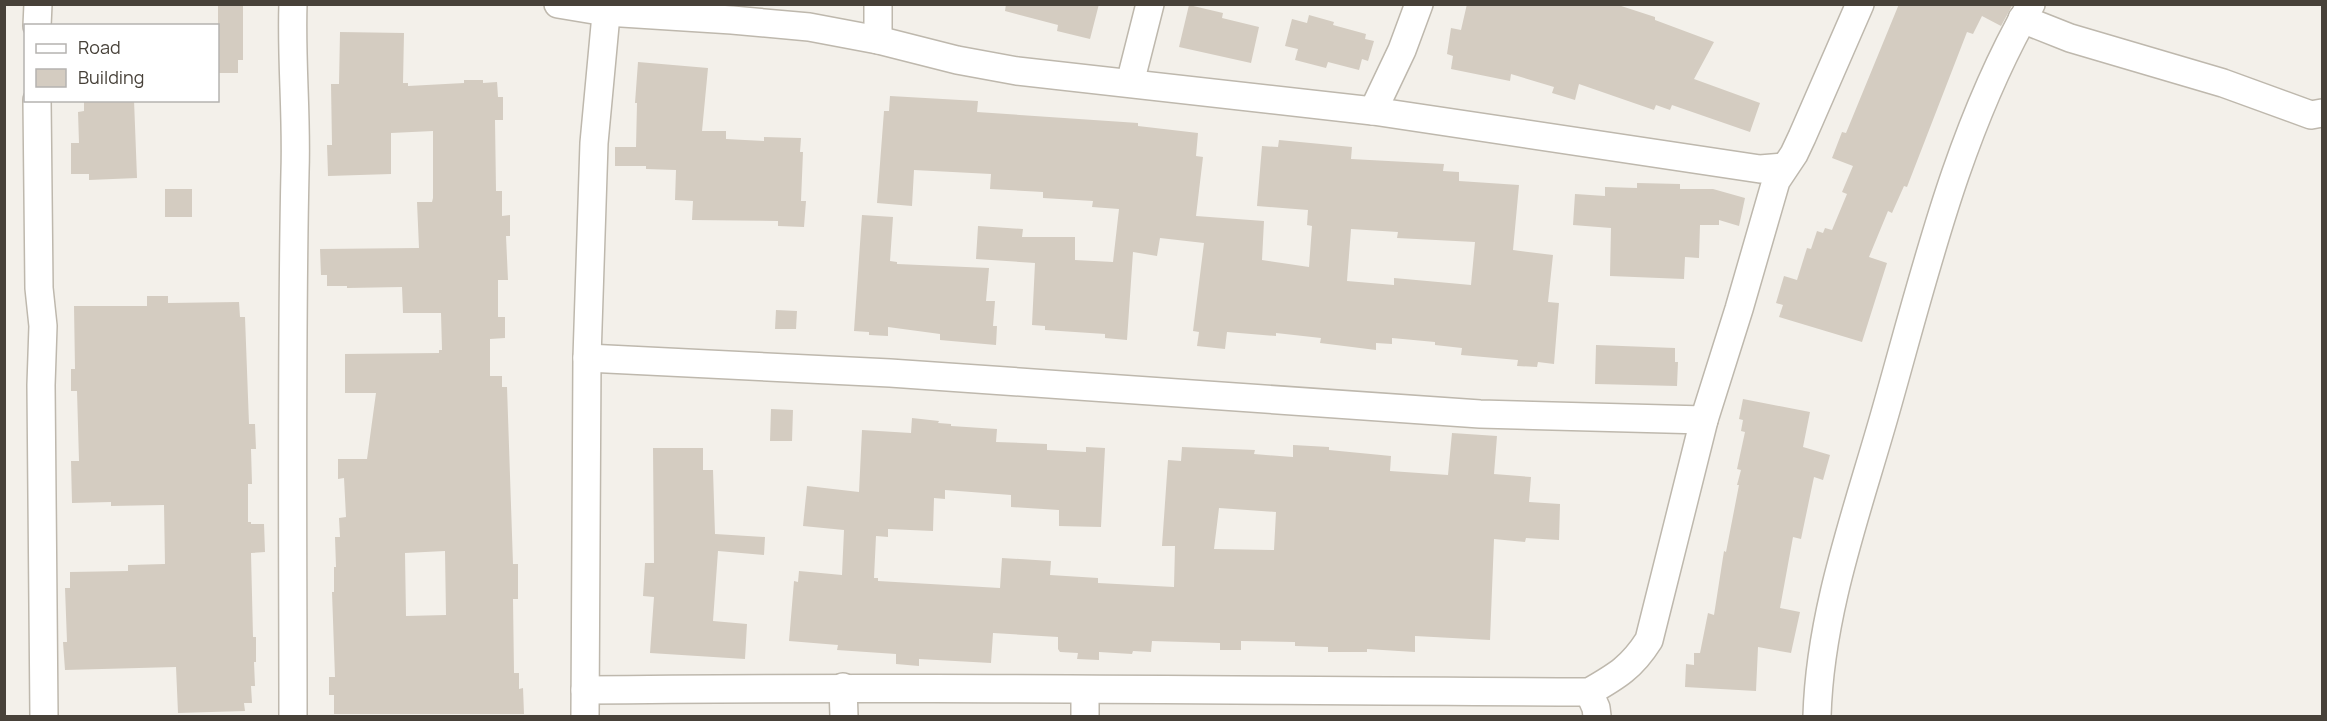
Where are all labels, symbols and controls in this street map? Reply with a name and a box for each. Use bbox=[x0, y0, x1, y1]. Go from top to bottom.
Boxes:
legend bbox=[24, 24, 219, 102]
text: Road bbox=[78, 35, 121, 59]
text: Building bbox=[78, 65, 144, 89]

